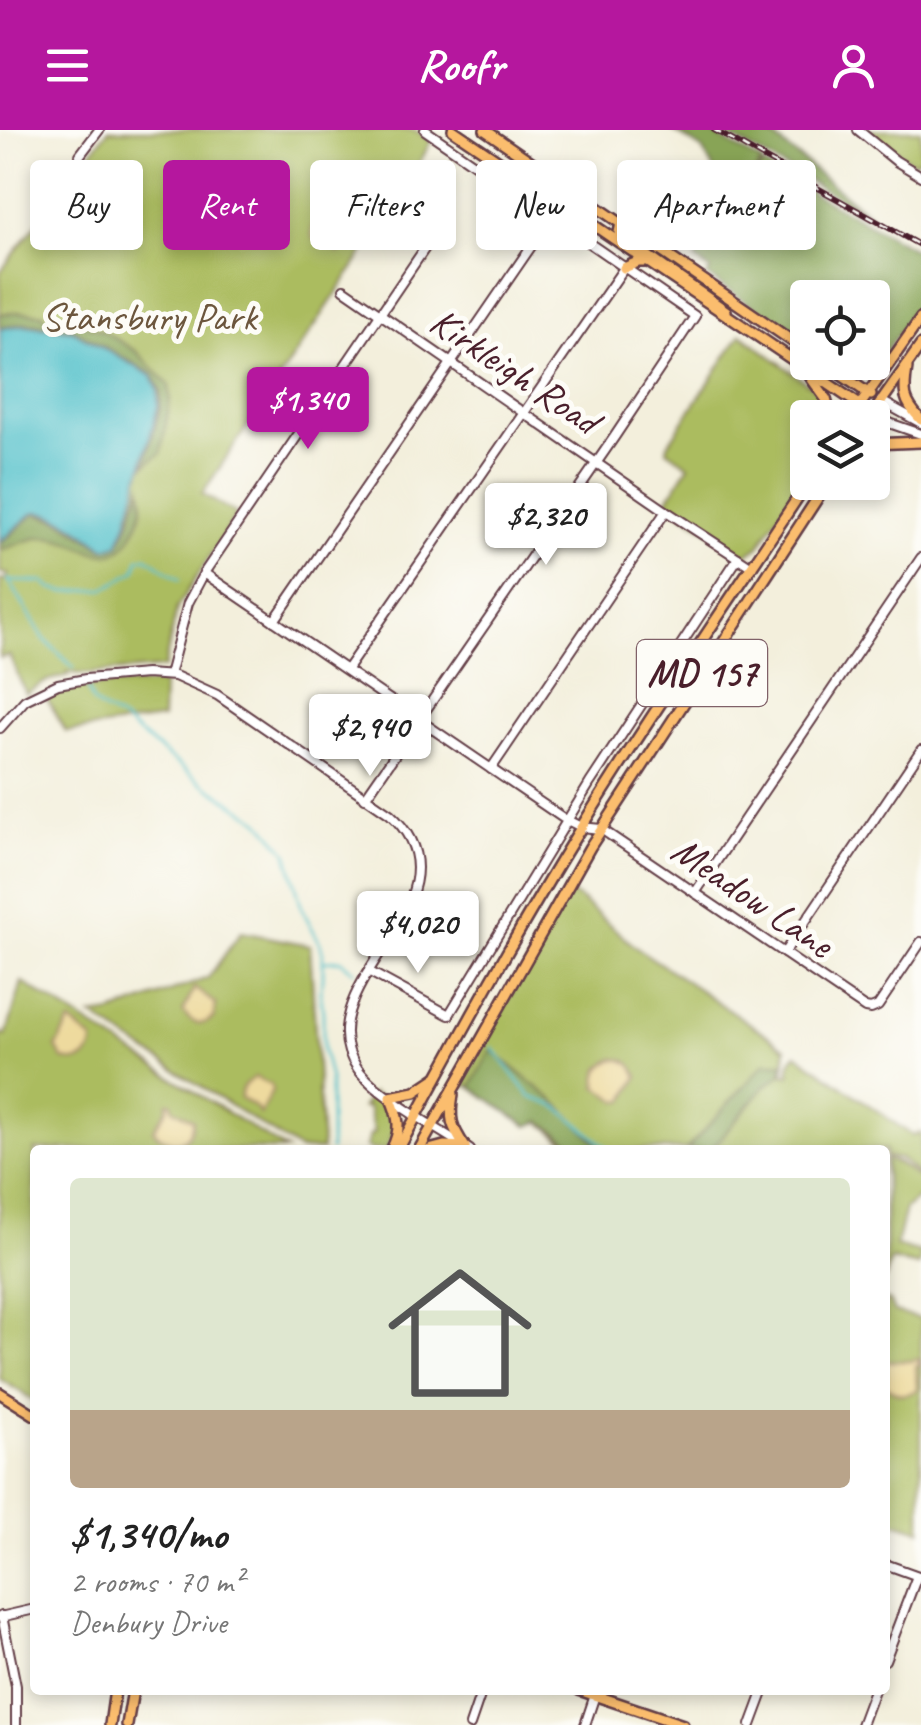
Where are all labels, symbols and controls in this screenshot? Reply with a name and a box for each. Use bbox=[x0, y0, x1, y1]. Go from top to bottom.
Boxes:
text: Roofr bbox=[417, 37, 504, 94]
icon: menu bbox=[40, 38, 95, 93]
icon: person bbox=[826, 38, 881, 93]
chip: Buy bbox=[30, 160, 143, 250]
chip: Rent bbox=[163, 160, 290, 250]
chip: Filters bbox=[310, 160, 456, 250]
chip: New bbox=[476, 160, 597, 250]
chip: Apartment bbox=[617, 160, 816, 250]
map controls bbox=[790, 280, 890, 500]
button: locate bbox=[790, 280, 890, 380]
park label: Stansbury Park bbox=[42, 292, 259, 342]
street label: Kirkleigh Road bbox=[420, 296, 613, 448]
pin: $1,340 bbox=[227, 367, 389, 452]
text: $1,340 bbox=[269, 379, 347, 420]
button: layers bbox=[790, 400, 890, 500]
pin: $2,320 bbox=[465, 483, 627, 568]
text: $2,320 bbox=[507, 495, 585, 536]
road number: MD 157 bbox=[637, 640, 767, 706]
pin: $2,940 bbox=[289, 694, 451, 779]
text: $2,940 bbox=[331, 706, 409, 747]
street label: Meadow Lane bbox=[662, 825, 845, 971]
pin: $4,020 bbox=[337, 891, 499, 976]
text: $4,020 bbox=[379, 903, 457, 944]
icon: home bbox=[370, 1243, 550, 1423]
text: $1,340/mo bbox=[70, 1508, 227, 1561]
text: 2 rooms · 70 m² bbox=[70, 1561, 243, 1602]
text: Denbury Drive bbox=[70, 1602, 227, 1643]

